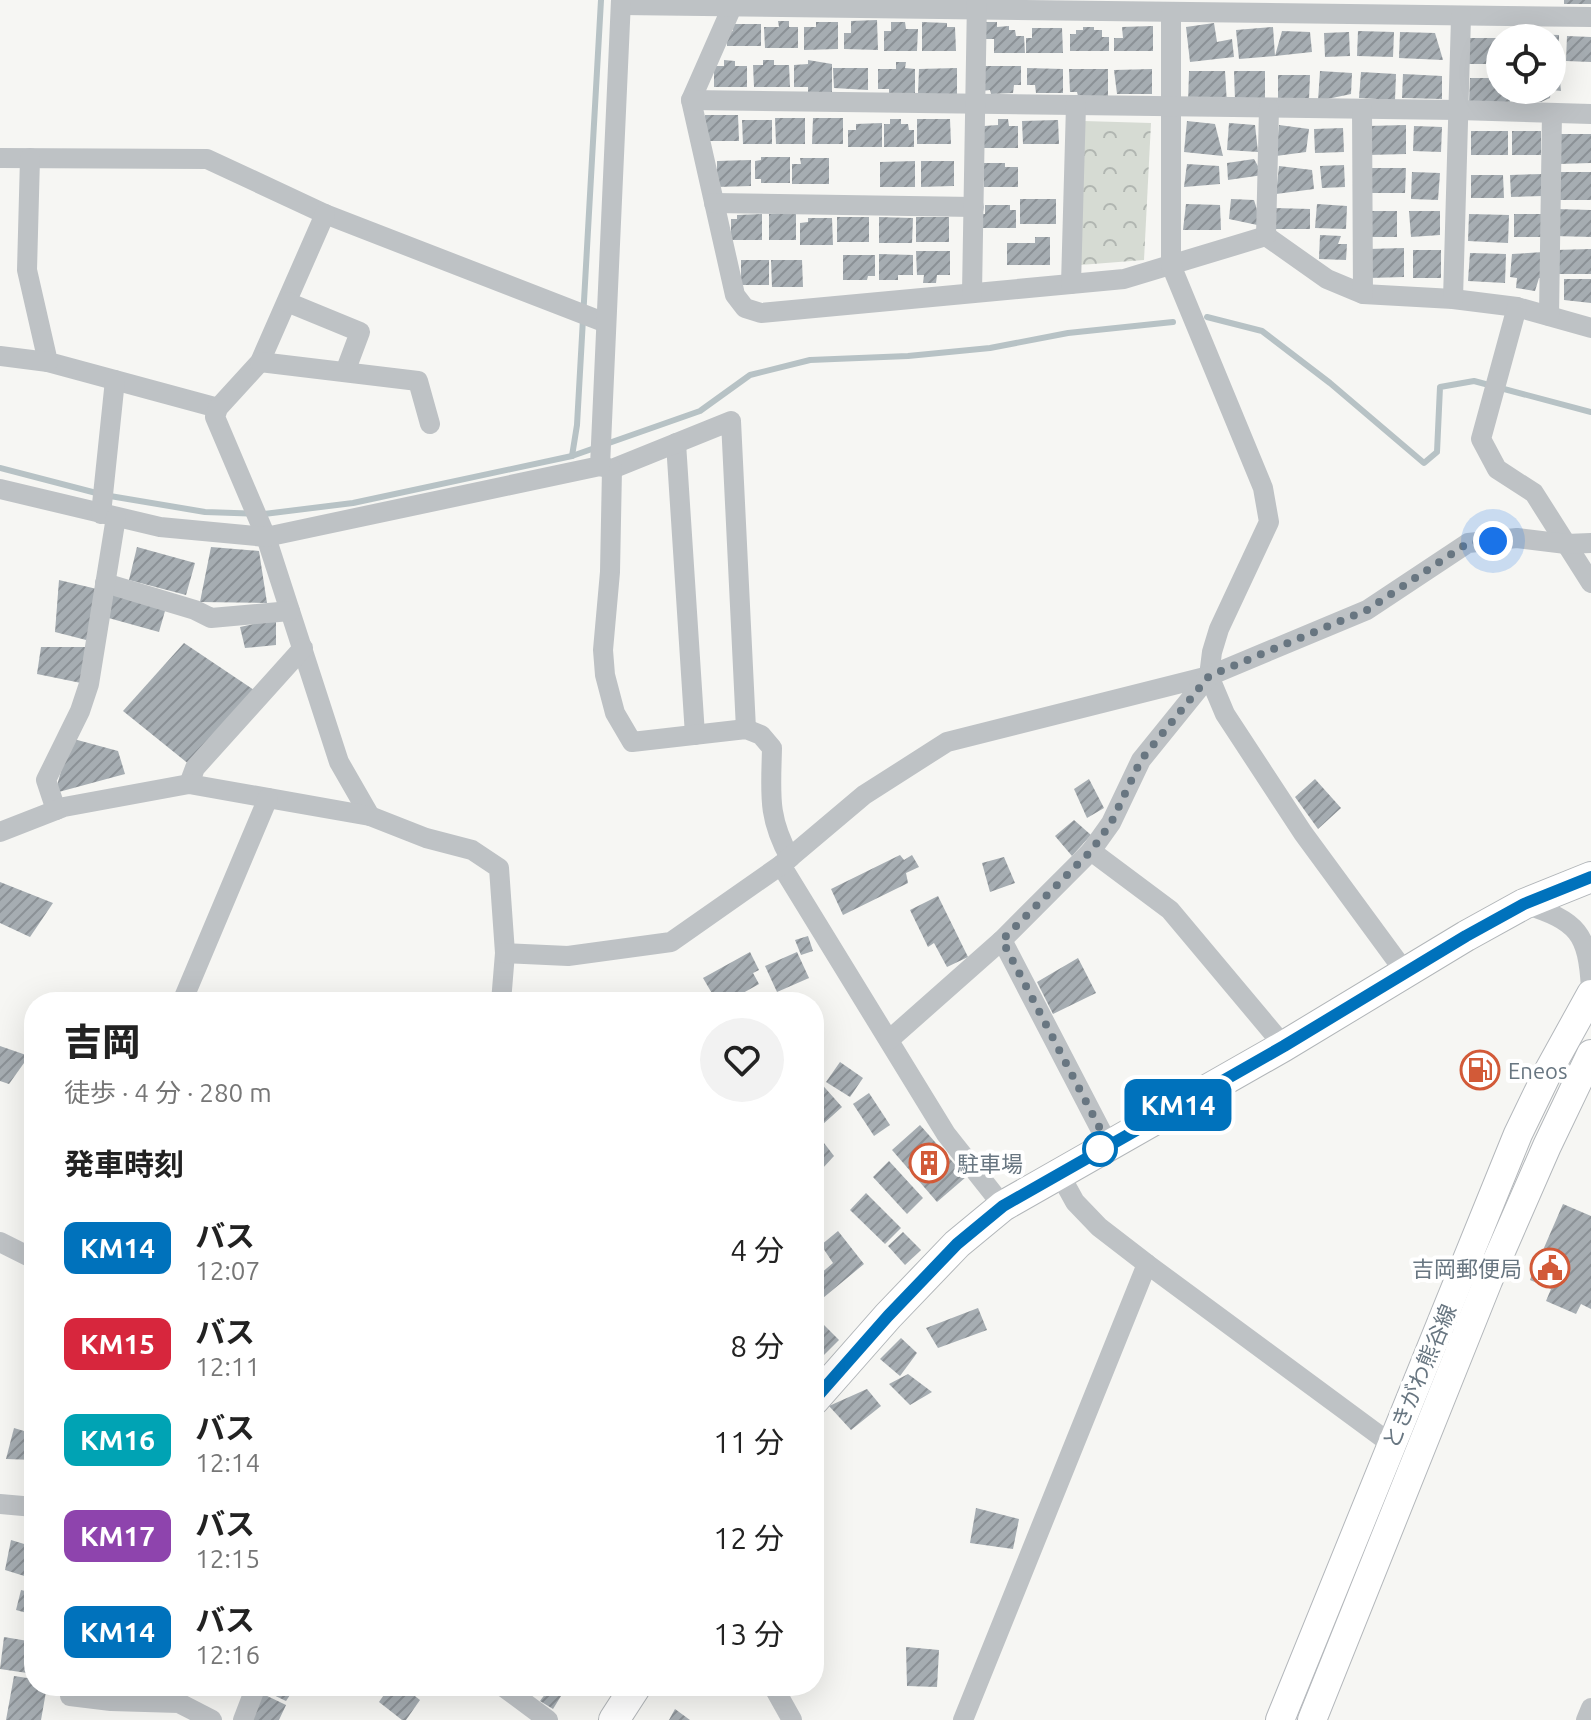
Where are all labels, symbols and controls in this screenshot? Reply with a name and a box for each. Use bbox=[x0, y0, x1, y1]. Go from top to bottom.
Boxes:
map controls bbox=[1486, 24, 1566, 104]
button: locate bbox=[1486, 24, 1566, 104]
your location bbox=[1473, 521, 1513, 561]
button: heart bbox=[700, 1018, 784, 1102]
text: 吉岡 bbox=[64, 1021, 140, 1063]
fuel station icon: Eneos bbox=[1459, 1049, 1501, 1091]
place label: Eneos bbox=[1508, 1058, 1567, 1083]
text: 徒歩 · 4 分 · 280 m bbox=[64, 1078, 272, 1107]
line badge: KM14 bbox=[1122, 1079, 1234, 1131]
text: KM14 bbox=[1140, 1089, 1216, 1120]
unlabelled marker bbox=[1083, 1132, 1117, 1166]
building icon: 駐車場 bbox=[908, 1142, 950, 1184]
text: 発車時刻 bbox=[64, 1147, 184, 1181]
place label: 駐車場 bbox=[957, 1151, 1023, 1176]
text: バス bbox=[195, 1219, 255, 1253]
text: KM14 bbox=[80, 1232, 155, 1263]
text: 4 分 bbox=[730, 1233, 784, 1267]
public building icon: 吉岡郵便局 bbox=[1529, 1247, 1571, 1289]
text: 12:07 bbox=[195, 1256, 260, 1285]
place label: 吉岡郵便局 bbox=[1412, 1256, 1522, 1281]
street label: ときがわ熊谷線 bbox=[1377, 1300, 1461, 1452]
text: バス bbox=[195, 1315, 255, 1349]
text: KM15 bbox=[80, 1328, 155, 1359]
text: 8 分 bbox=[730, 1329, 784, 1363]
text: 12:11 bbox=[195, 1352, 260, 1381]
text: バス bbox=[195, 1411, 255, 1445]
text: KM16 bbox=[80, 1424, 155, 1455]
text: 11 分 bbox=[713, 1425, 784, 1459]
text: 12:14 bbox=[195, 1448, 260, 1477]
text: バス bbox=[195, 1507, 255, 1541]
text: KM17 bbox=[80, 1520, 155, 1551]
text: 12 分 bbox=[713, 1521, 784, 1555]
text: 12:15 bbox=[195, 1544, 260, 1573]
text: バス bbox=[195, 1603, 255, 1637]
text: KM14 bbox=[80, 1616, 155, 1647]
text: 13 分 bbox=[713, 1617, 784, 1651]
text: 12:16 bbox=[195, 1640, 260, 1669]

